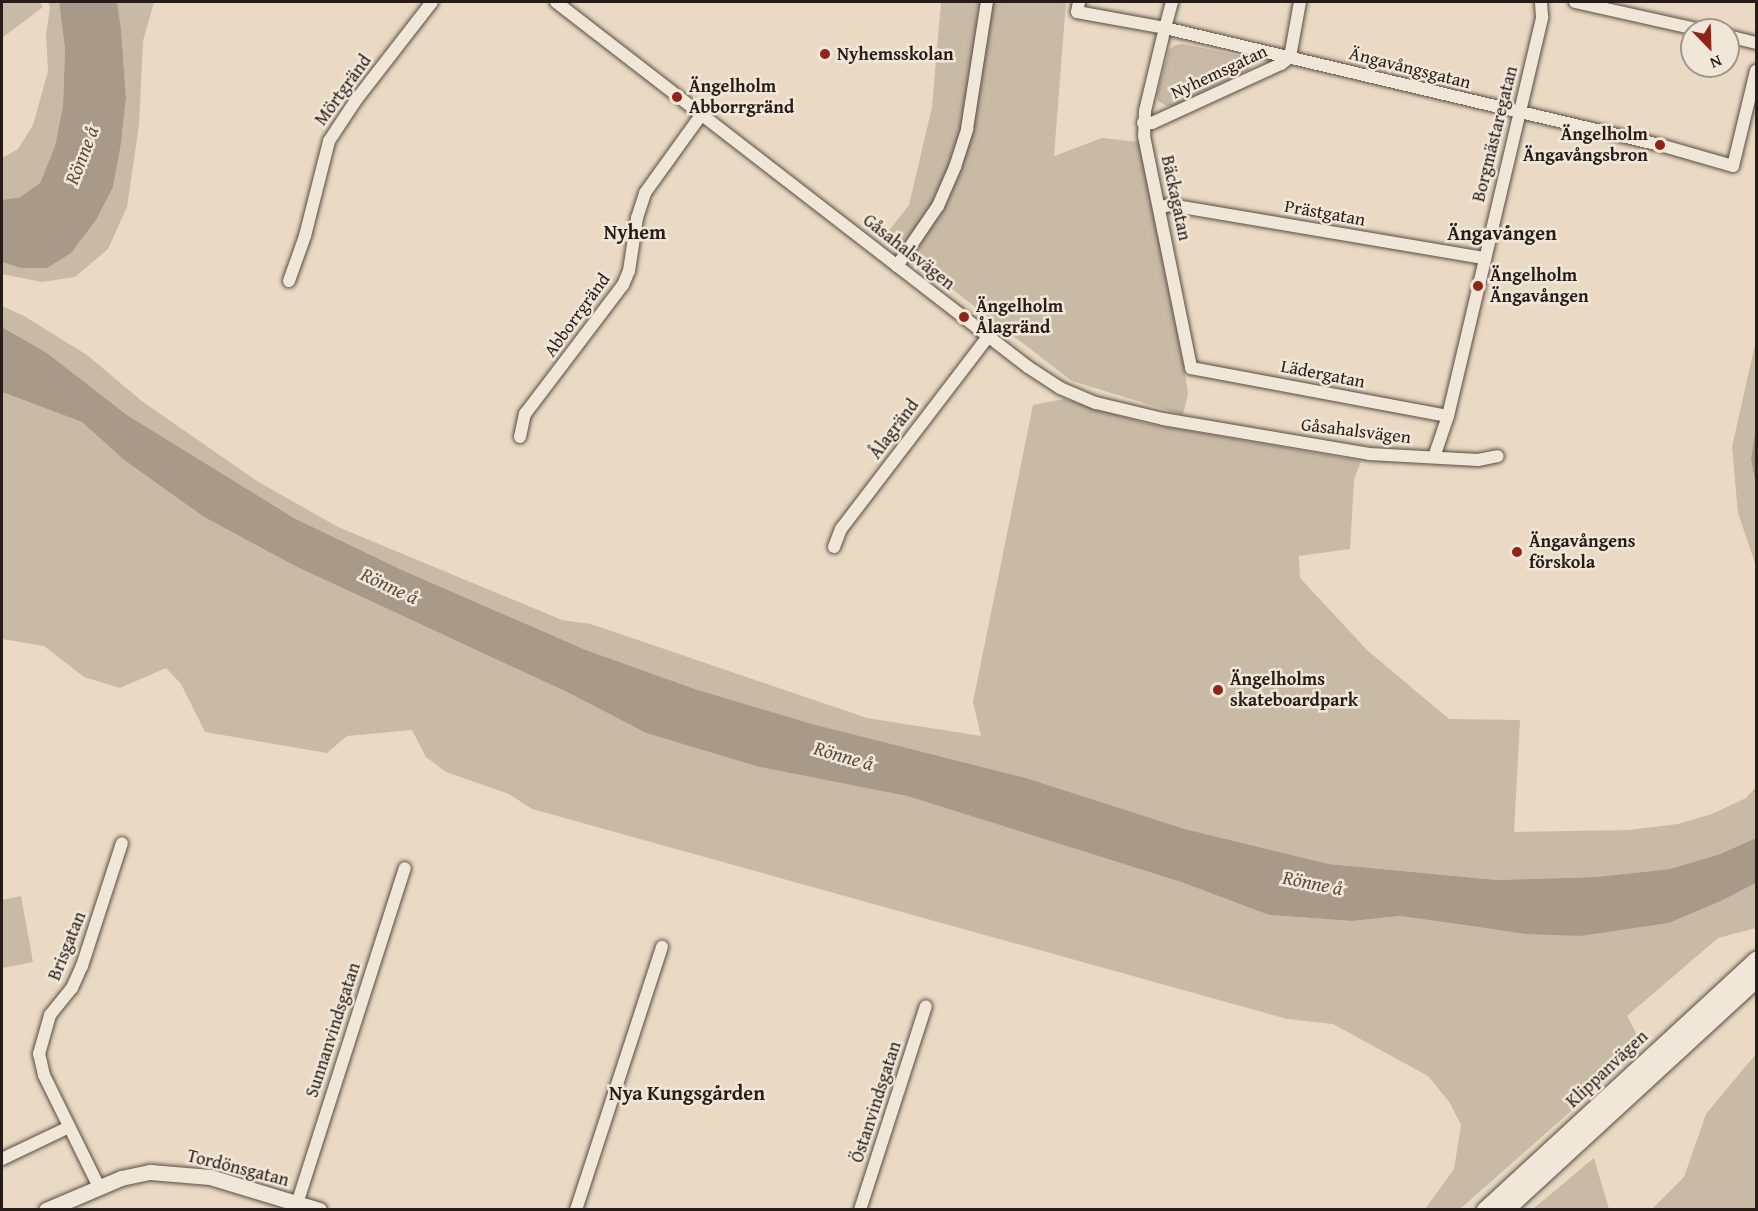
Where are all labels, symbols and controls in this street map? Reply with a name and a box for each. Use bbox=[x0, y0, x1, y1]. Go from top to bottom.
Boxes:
north arrow bbox=[1680, 18, 1740, 78]
street label: Nyhemsgatan bbox=[1168, 40, 1270, 104]
street label: Ängavångsgatan bbox=[1347, 42, 1473, 94]
place label: Nyhemsskolan bbox=[837, 43, 954, 65]
marker: Nyhemsskolan bbox=[818, 47, 832, 61]
street label: Mörtgränd bbox=[310, 50, 376, 130]
text: N bbox=[1707, 50, 1726, 76]
street label: Borgmästaregatan bbox=[1468, 64, 1522, 204]
place label: Ängelholm Abborrgränd bbox=[689, 76, 794, 118]
marker: Ängelholm Abborrgränd bbox=[670, 90, 684, 104]
water label: Rönne å bbox=[59, 122, 103, 188]
place label: Ängelholm Ängavångsbron bbox=[1523, 124, 1648, 166]
marker: Ängelholm Ängavångsbron bbox=[1653, 138, 1667, 152]
street label: Bäckagatan bbox=[1156, 153, 1196, 243]
street label: Prästgatan bbox=[1283, 195, 1367, 231]
street label: Gåsahalsvägen bbox=[859, 209, 959, 295]
district label: Nyhem bbox=[604, 219, 666, 243]
district label: Ängavången bbox=[1447, 220, 1557, 244]
place label: Ängelholm Ängavången bbox=[1490, 265, 1589, 308]
street label: Abborrgränd bbox=[539, 269, 615, 361]
marker: Ängelholm Ängavången bbox=[1471, 279, 1485, 293]
place label: Ängelholm Ålagränd bbox=[976, 296, 1063, 338]
marker: Ängelholm Ålagränd bbox=[957, 310, 971, 324]
street label: Lädergatan bbox=[1279, 355, 1367, 393]
street label: Ålagränd bbox=[865, 395, 923, 463]
street label: Gåsahalsvägen bbox=[1300, 414, 1412, 448]
place label: Ängavångens förskola bbox=[1529, 531, 1635, 574]
marker: Ängavångens förskola bbox=[1510, 545, 1524, 559]
water label: Rönne å bbox=[357, 561, 423, 609]
place label: Ängelholms skateboardpark bbox=[1230, 669, 1358, 712]
marker: Ängelholms skateboardpark bbox=[1211, 683, 1225, 697]
water label: Rönne å bbox=[811, 735, 877, 775]
water label: Rönne å bbox=[1281, 864, 1345, 900]
street label: Brisgatan bbox=[43, 908, 91, 984]
street label: Sunnanvindsgatan bbox=[301, 960, 365, 1100]
street label: Klippanvägen bbox=[1562, 1026, 1652, 1112]
street label: Östanvindsgatan bbox=[846, 1039, 906, 1165]
district label: Nya Kungsgården bbox=[609, 1080, 765, 1104]
street label: Tordönsgatan bbox=[185, 1145, 291, 1191]

